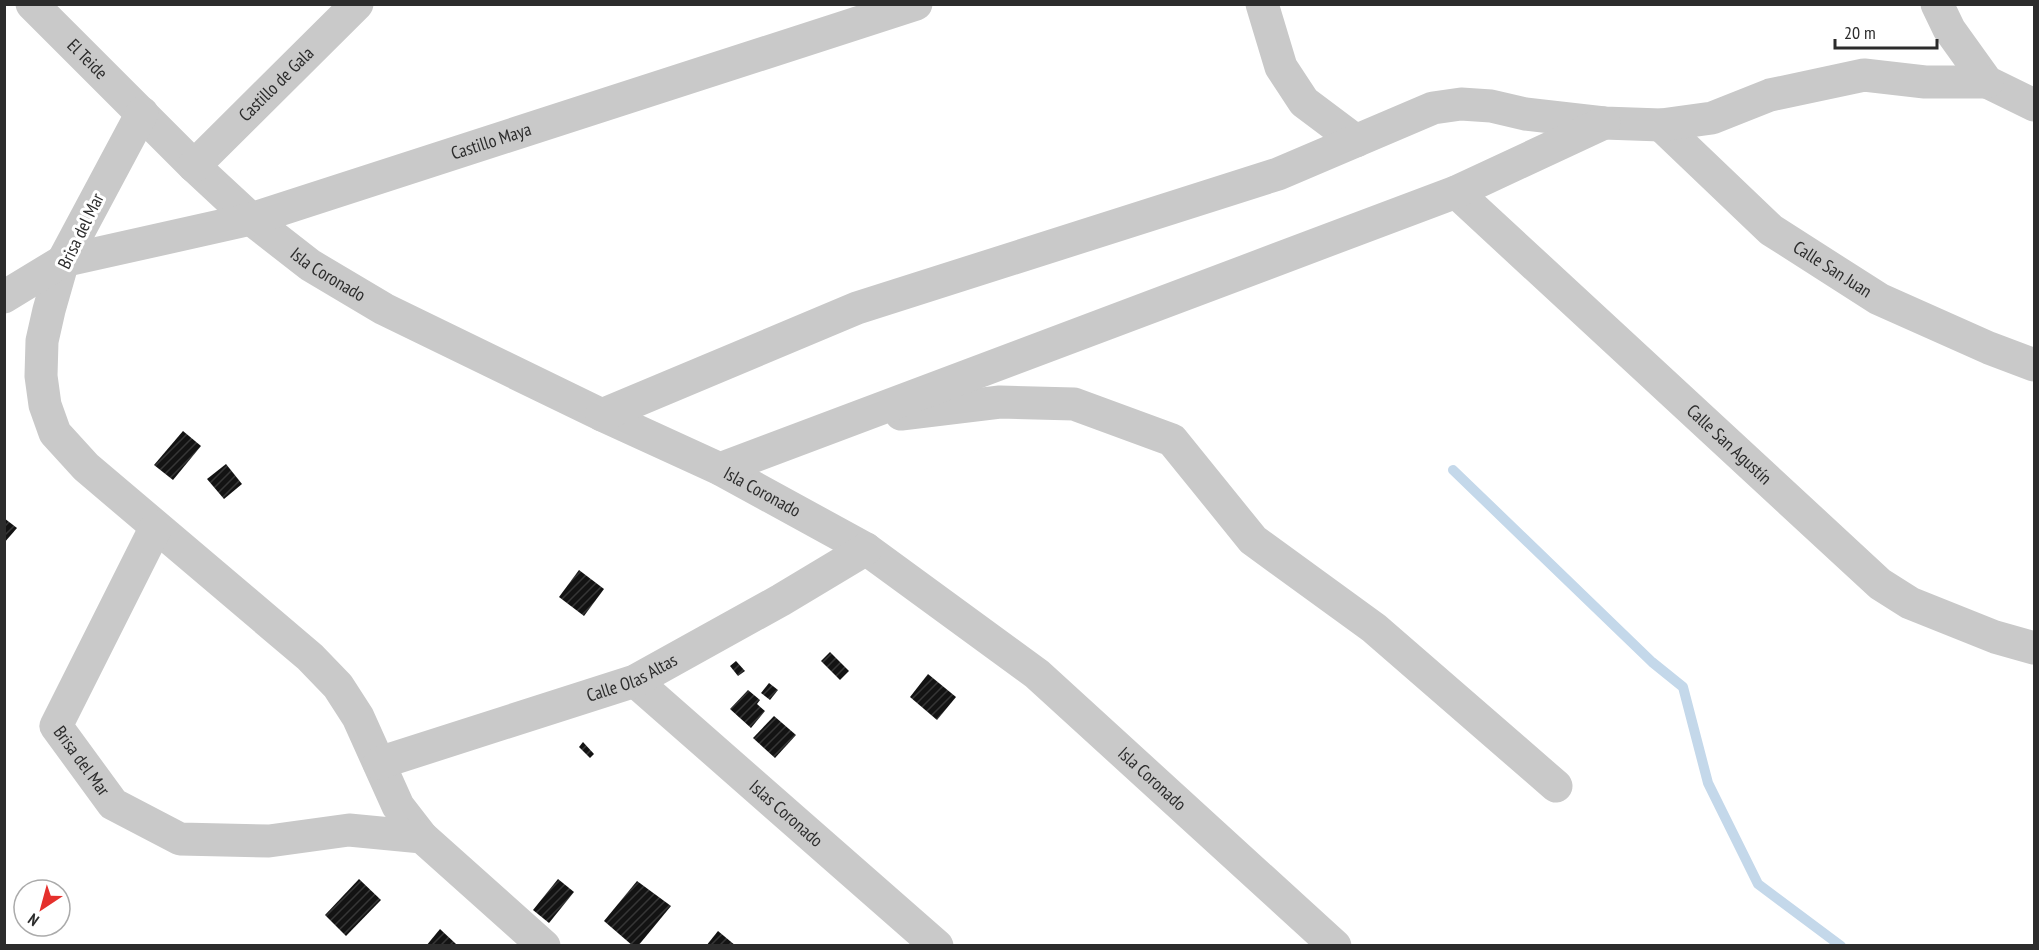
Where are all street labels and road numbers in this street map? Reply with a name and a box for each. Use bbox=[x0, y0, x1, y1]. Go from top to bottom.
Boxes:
street label: El Teide bbox=[62, 34, 113, 84]
street label: Castillo de Gala bbox=[234, 42, 318, 126]
street label: Castillo Maya bbox=[448, 117, 534, 165]
street label: Brisa del Mar bbox=[52, 189, 109, 272]
street label: Calle San Juan bbox=[1789, 235, 1876, 302]
street label: Isla Coronado bbox=[286, 242, 370, 307]
street label: Calle San Agustín bbox=[1682, 399, 1777, 489]
street label: Isla Coronado bbox=[720, 461, 805, 522]
street label: Calle Olas Altas bbox=[584, 648, 681, 707]
street label: Brisa del Mar bbox=[49, 721, 115, 800]
street label: Isla Coronado bbox=[1113, 742, 1191, 816]
street label: Islas Coronado bbox=[745, 775, 828, 852]

